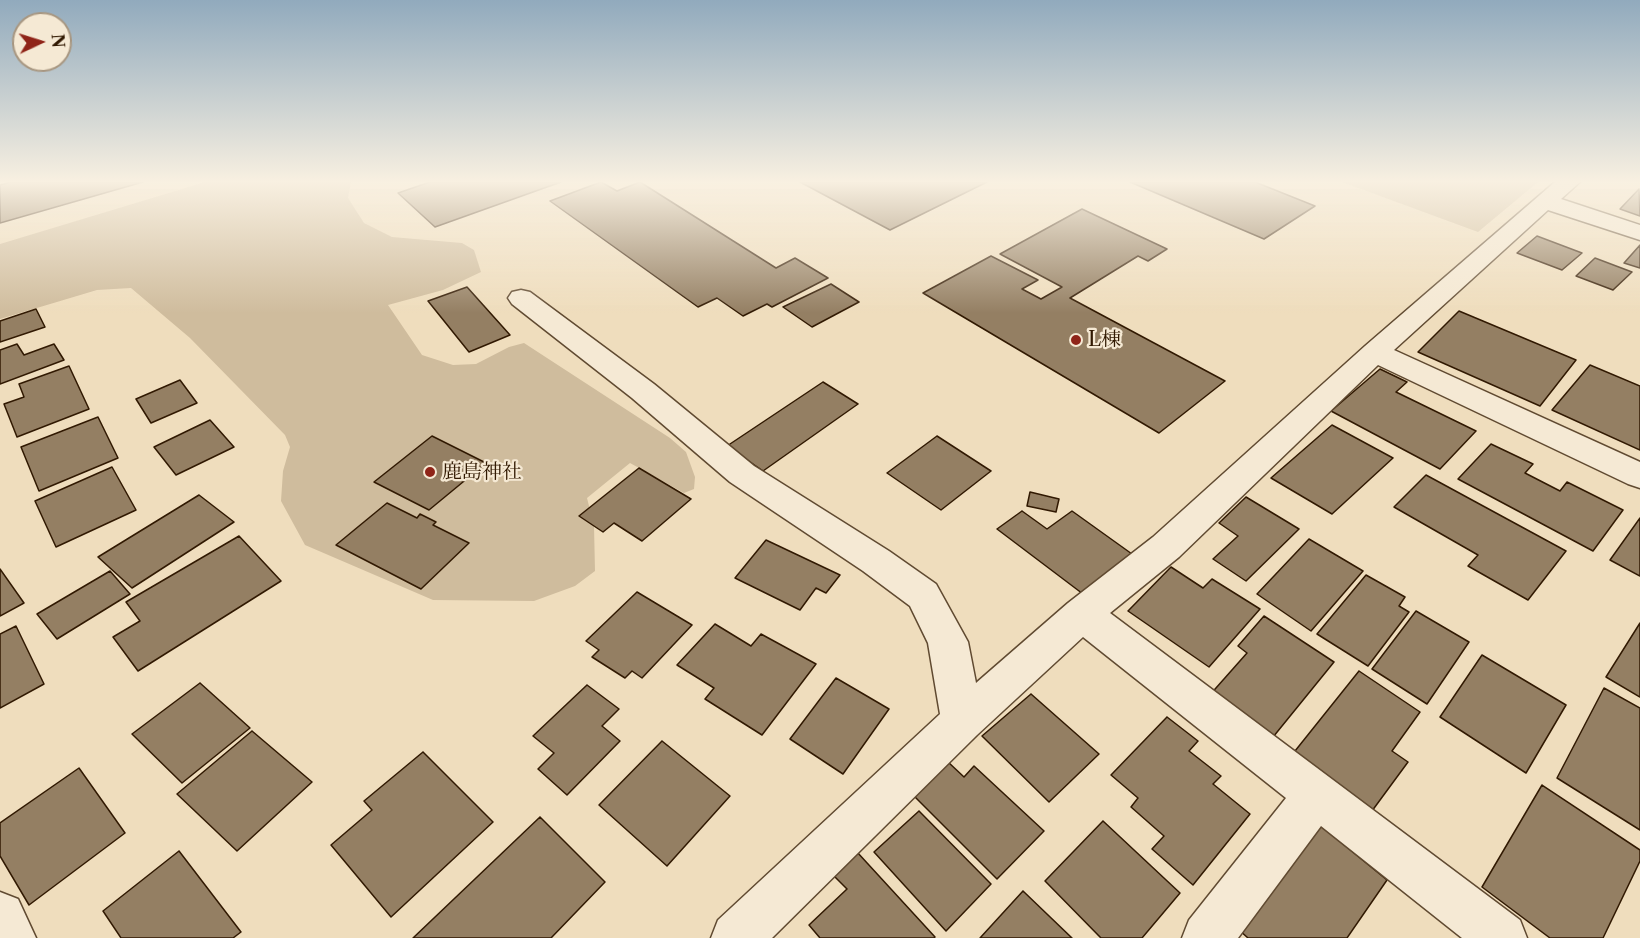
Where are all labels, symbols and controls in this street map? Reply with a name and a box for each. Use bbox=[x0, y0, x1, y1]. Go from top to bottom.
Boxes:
north arrow bbox=[12, 12, 72, 72]
text: N bbox=[48, 33, 68, 49]
place label: L棟 bbox=[1088, 328, 1121, 352]
marker: L棟 bbox=[1069, 333, 1083, 347]
place label: 鹿島神社 bbox=[442, 460, 522, 484]
marker: 鹿島神社 bbox=[423, 465, 437, 479]

